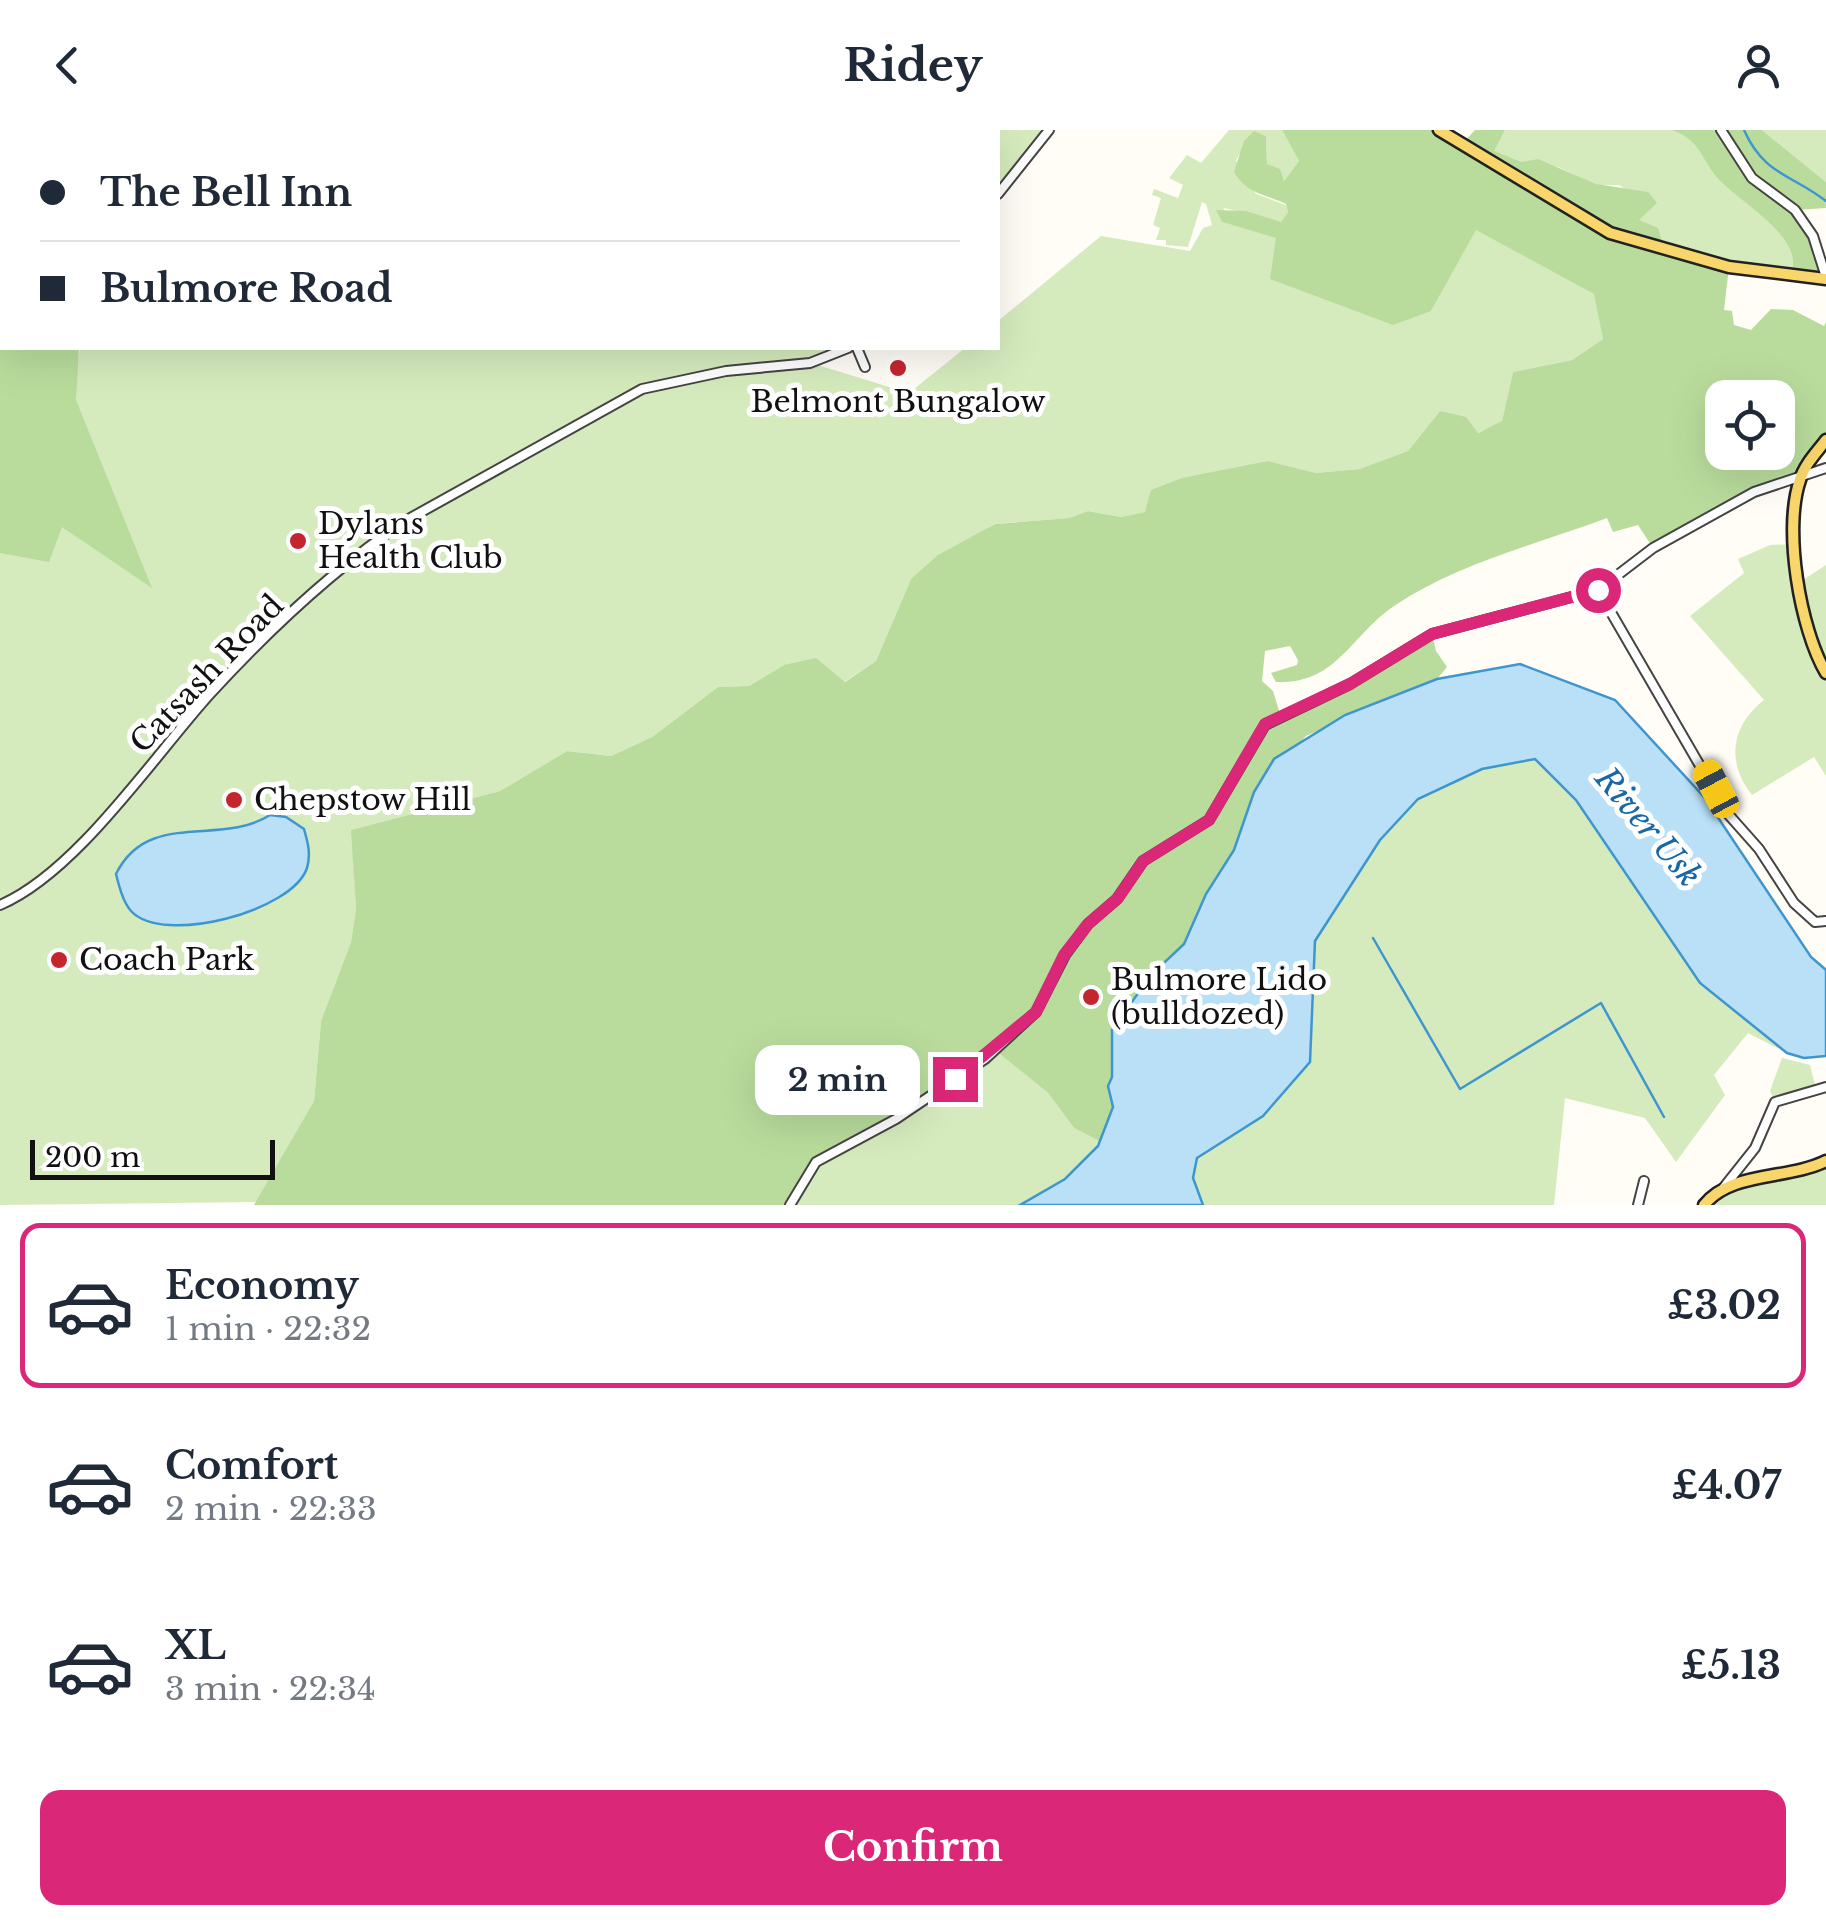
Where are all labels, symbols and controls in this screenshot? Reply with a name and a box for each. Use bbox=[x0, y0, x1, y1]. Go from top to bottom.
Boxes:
text: Ridey bbox=[844, 37, 982, 93]
icon: back bbox=[40, 38, 95, 93]
icon: person bbox=[1731, 38, 1786, 93]
text: The Bell Inn bbox=[100, 169, 352, 216]
text: Bulmore Road bbox=[100, 265, 393, 312]
marker: Belmont Bungalow bbox=[887, 357, 909, 379]
map controls bbox=[1705, 380, 1795, 470]
button: locate bbox=[1705, 380, 1795, 470]
place label: Belmont Bungalow bbox=[751, 383, 1046, 420]
place label: Dylans Health Club bbox=[318, 505, 503, 576]
marker: Dylans Health Club bbox=[287, 530, 309, 552]
route start bbox=[1576, 568, 1621, 613]
street label: Catsash Road bbox=[122, 587, 291, 760]
car bbox=[1689, 755, 1743, 823]
water label: River Usk bbox=[1586, 758, 1710, 895]
place label: Chepstow Hill bbox=[254, 781, 471, 818]
marker: Chepstow Hill bbox=[223, 789, 245, 811]
place label: Coach Park bbox=[79, 941, 255, 978]
marker: Coach Park bbox=[48, 949, 70, 971]
place label: Bulmore Lido (bulldozed) bbox=[1111, 961, 1327, 1032]
marker: Bulmore Lido (bulldozed) bbox=[1080, 986, 1102, 1008]
callout: 2 min bbox=[755, 1044, 920, 1114]
route end bbox=[933, 1057, 978, 1102]
text: 2 min bbox=[788, 1060, 887, 1100]
scale bar bbox=[30, 1135, 275, 1180]
text: 200 m bbox=[45, 1140, 140, 1175]
icon: car bbox=[45, 1261, 135, 1351]
text: Economy bbox=[165, 1262, 359, 1309]
text: £3.02 bbox=[1667, 1282, 1781, 1329]
text: 1 min · 22:32 bbox=[165, 1309, 371, 1349]
icon: car bbox=[45, 1441, 135, 1531]
text: Comfort bbox=[165, 1442, 338, 1489]
text: £4.07 bbox=[1671, 1462, 1781, 1509]
text: 2 min · 22:33 bbox=[165, 1489, 377, 1529]
icon: car bbox=[45, 1621, 135, 1711]
text: XL bbox=[165, 1622, 226, 1669]
text: £5.13 bbox=[1681, 1642, 1781, 1689]
text: 3 min · 22:34 bbox=[165, 1669, 376, 1709]
button: Confirm bbox=[40, 1790, 1786, 1905]

